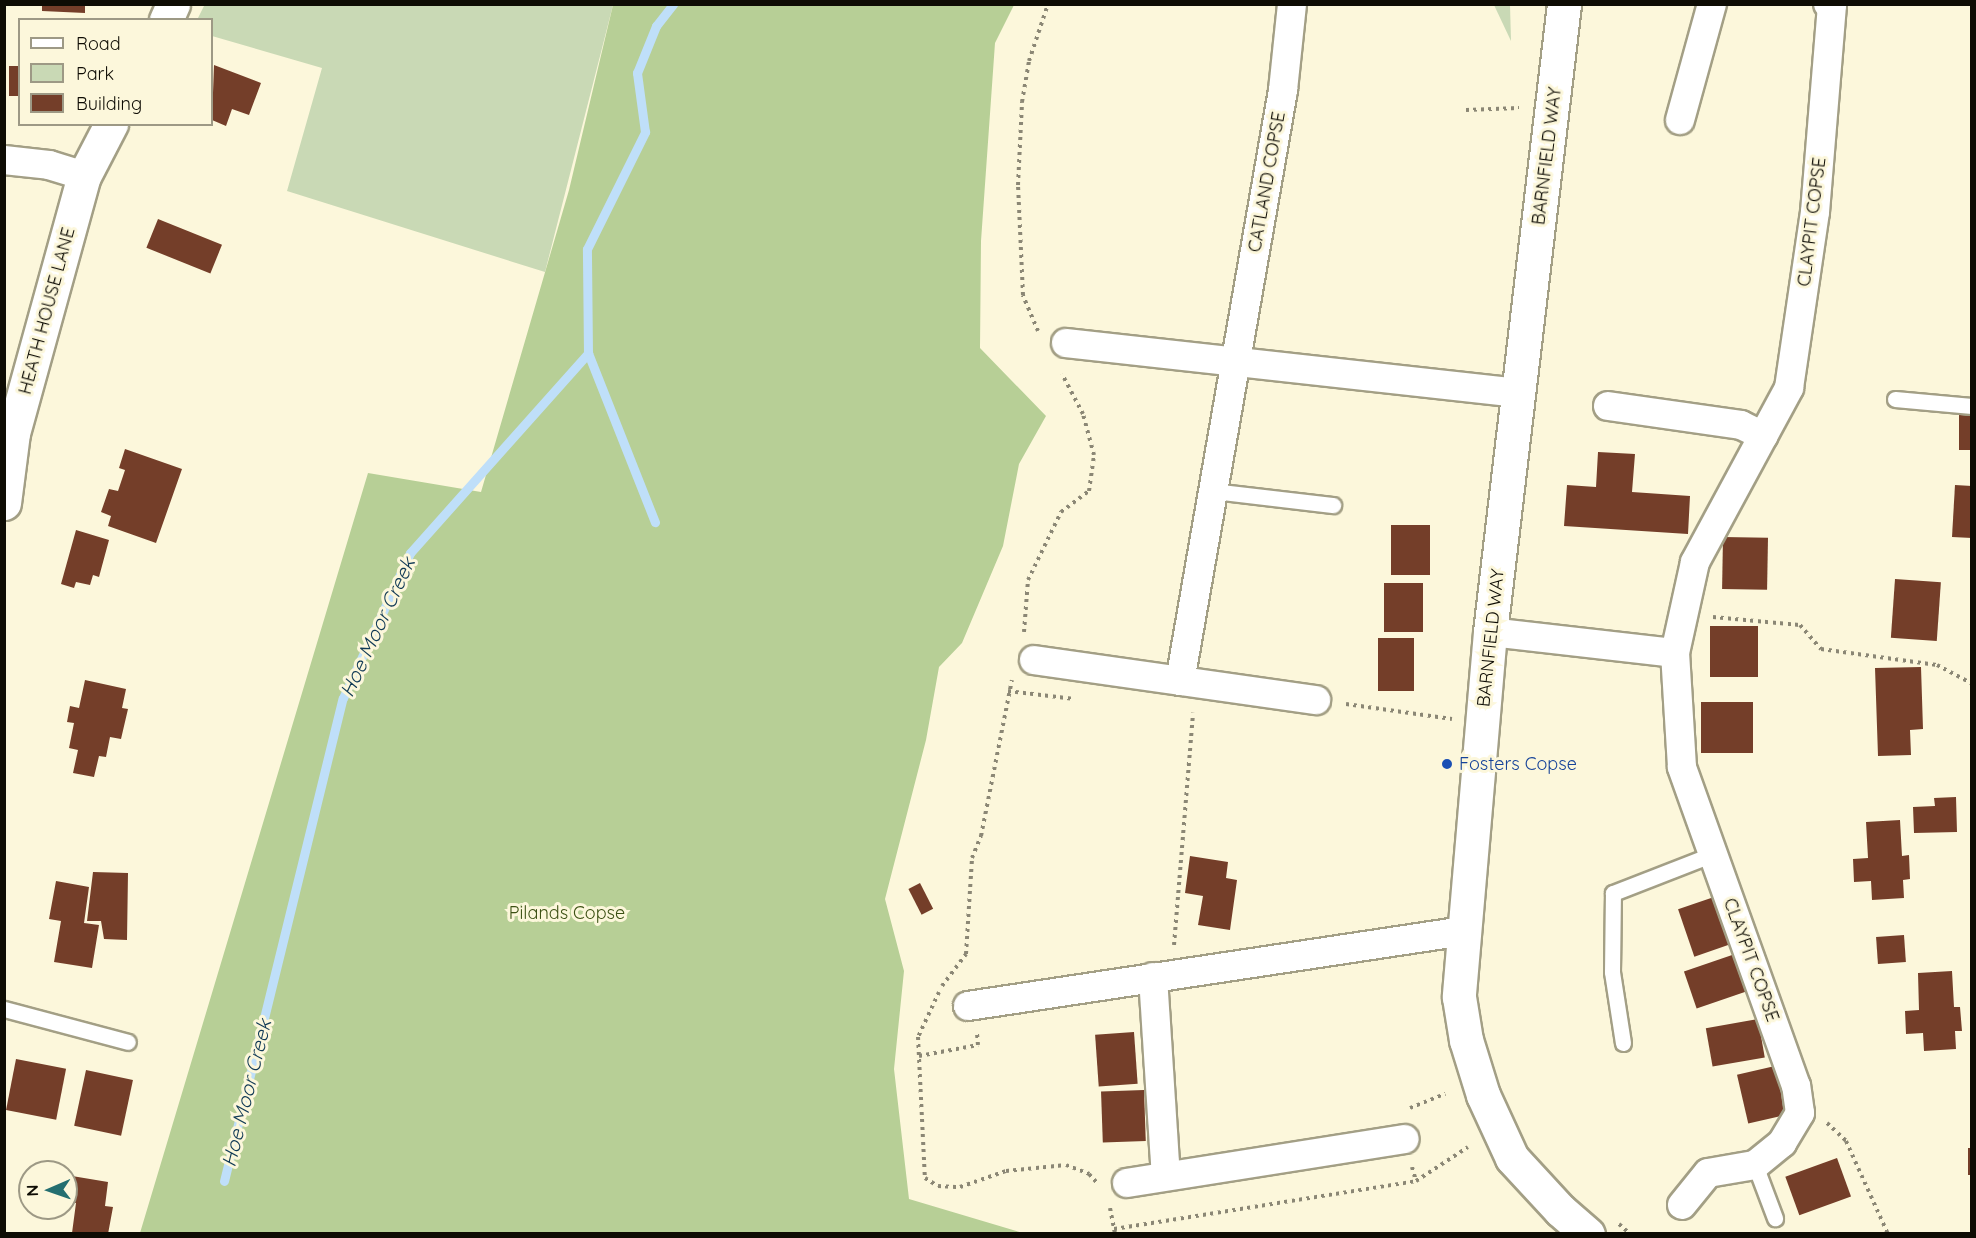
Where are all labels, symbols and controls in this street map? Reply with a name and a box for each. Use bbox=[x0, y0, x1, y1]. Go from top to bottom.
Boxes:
legend bbox=[18, 18, 213, 126]
text: Road bbox=[76, 32, 121, 55]
text: Park bbox=[76, 62, 114, 85]
street label: BARNFIELD WAY bbox=[1528, 86, 1566, 226]
text: Building bbox=[76, 92, 142, 115]
street label: CATLAND COPSE bbox=[1244, 110, 1290, 254]
street label: CLAYPIT COPSE bbox=[1793, 156, 1831, 288]
street label: HEATH HOUSE LANE bbox=[14, 225, 80, 397]
water label: Hoe Moor Creek bbox=[334, 554, 420, 700]
street label: BARNFIELD WAY bbox=[1473, 568, 1509, 708]
place label: Fosters Copse bbox=[1459, 753, 1577, 775]
marker: Fosters Copse bbox=[1440, 757, 1454, 771]
street label: CLAYPIT COPSE bbox=[1719, 895, 1783, 1025]
park label: Pilands Copse bbox=[509, 902, 625, 924]
water label: Hoe Moor Creek bbox=[216, 1017, 276, 1169]
north arrow bbox=[18, 1160, 78, 1220]
text: N bbox=[22, 1184, 42, 1197]

